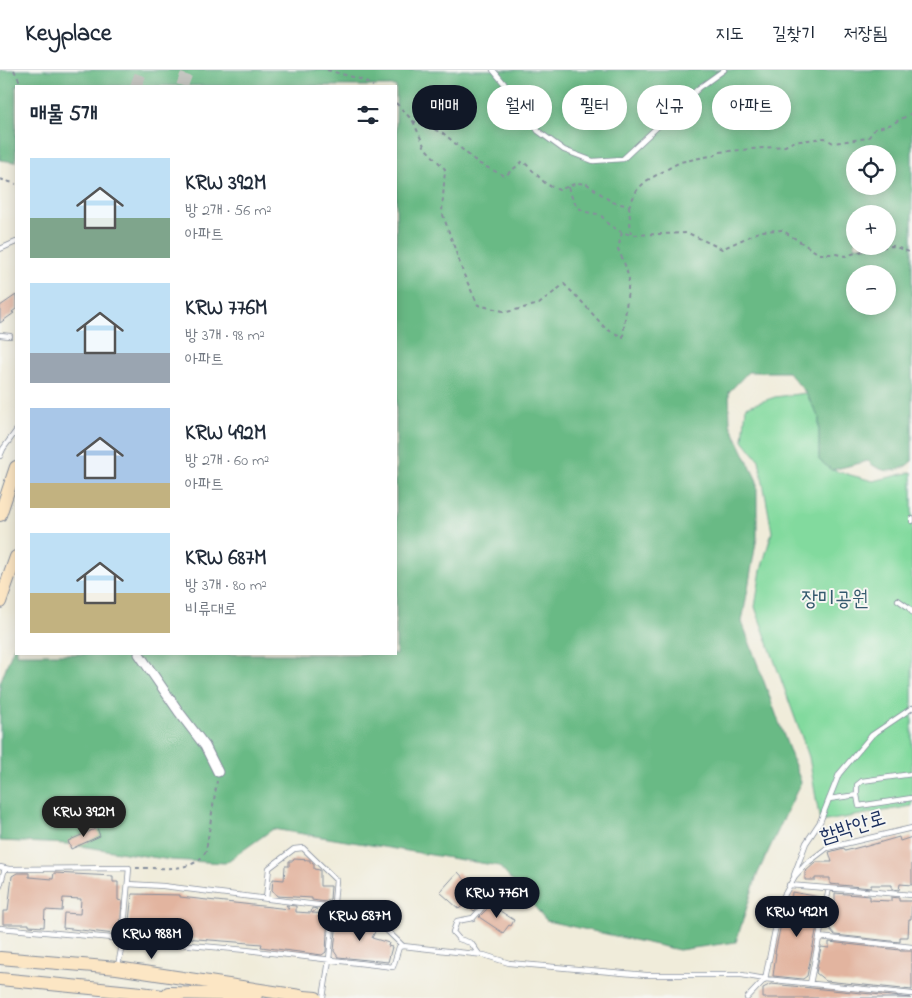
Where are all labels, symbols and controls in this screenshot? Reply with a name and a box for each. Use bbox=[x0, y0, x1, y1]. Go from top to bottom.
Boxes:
text: Keyplace bbox=[25, 17, 111, 52]
text: 지도 bbox=[715, 22, 744, 48]
text: 길찾기 bbox=[772, 22, 816, 48]
text: 저장됨 bbox=[844, 22, 887, 48]
chip: 매매 bbox=[412, 85, 477, 130]
chip: 월세 bbox=[487, 85, 552, 130]
chip: 필터 bbox=[562, 85, 627, 130]
chip: 신규 bbox=[637, 85, 702, 130]
chip: 아파트 bbox=[712, 85, 791, 130]
text: 매물 5개 bbox=[30, 100, 98, 130]
icon: filters bbox=[354, 101, 382, 129]
map controls bbox=[846, 145, 896, 315]
button: locate bbox=[846, 145, 896, 195]
text: KRW 392M bbox=[185, 169, 267, 199]
icon: home bbox=[70, 178, 130, 238]
text: 방 2개 · 56 m² bbox=[185, 199, 271, 223]
button: + bbox=[846, 205, 896, 255]
text: 아파트 bbox=[185, 223, 224, 247]
button: − bbox=[846, 265, 896, 315]
text: KRW 776M bbox=[185, 294, 268, 324]
icon: home bbox=[70, 303, 130, 363]
text: 방 3개 · 98 m² bbox=[185, 324, 265, 348]
text: 아파트 bbox=[185, 348, 224, 372]
text: KRW 492M bbox=[185, 419, 266, 449]
icon: home bbox=[70, 428, 130, 488]
text: 방 2개 · 60 m² bbox=[185, 449, 269, 473]
text: 아파트 bbox=[185, 473, 224, 497]
text: KRW 687M bbox=[185, 544, 267, 574]
icon: home bbox=[70, 553, 130, 613]
text: 방 3개 · 80 m² bbox=[185, 574, 267, 598]
park label: 장미공원 bbox=[801, 585, 869, 615]
text: 비류대로 bbox=[185, 598, 237, 622]
pin: KRW 392M bbox=[32, 796, 136, 838]
text: KRW 392M bbox=[53, 800, 115, 824]
street label: 함박안로 bbox=[816, 804, 890, 852]
pin: KRW 776M bbox=[445, 876, 549, 919]
text: KRW 776M bbox=[466, 881, 528, 905]
pin: KRW 492M bbox=[745, 896, 849, 938]
pin: KRW 687M bbox=[308, 900, 412, 942]
text: KRW 492M bbox=[766, 900, 828, 924]
text: KRW 687M bbox=[329, 904, 391, 928]
pin: KRW 988M bbox=[100, 918, 204, 960]
text: KRW 988M bbox=[122, 922, 182, 946]

